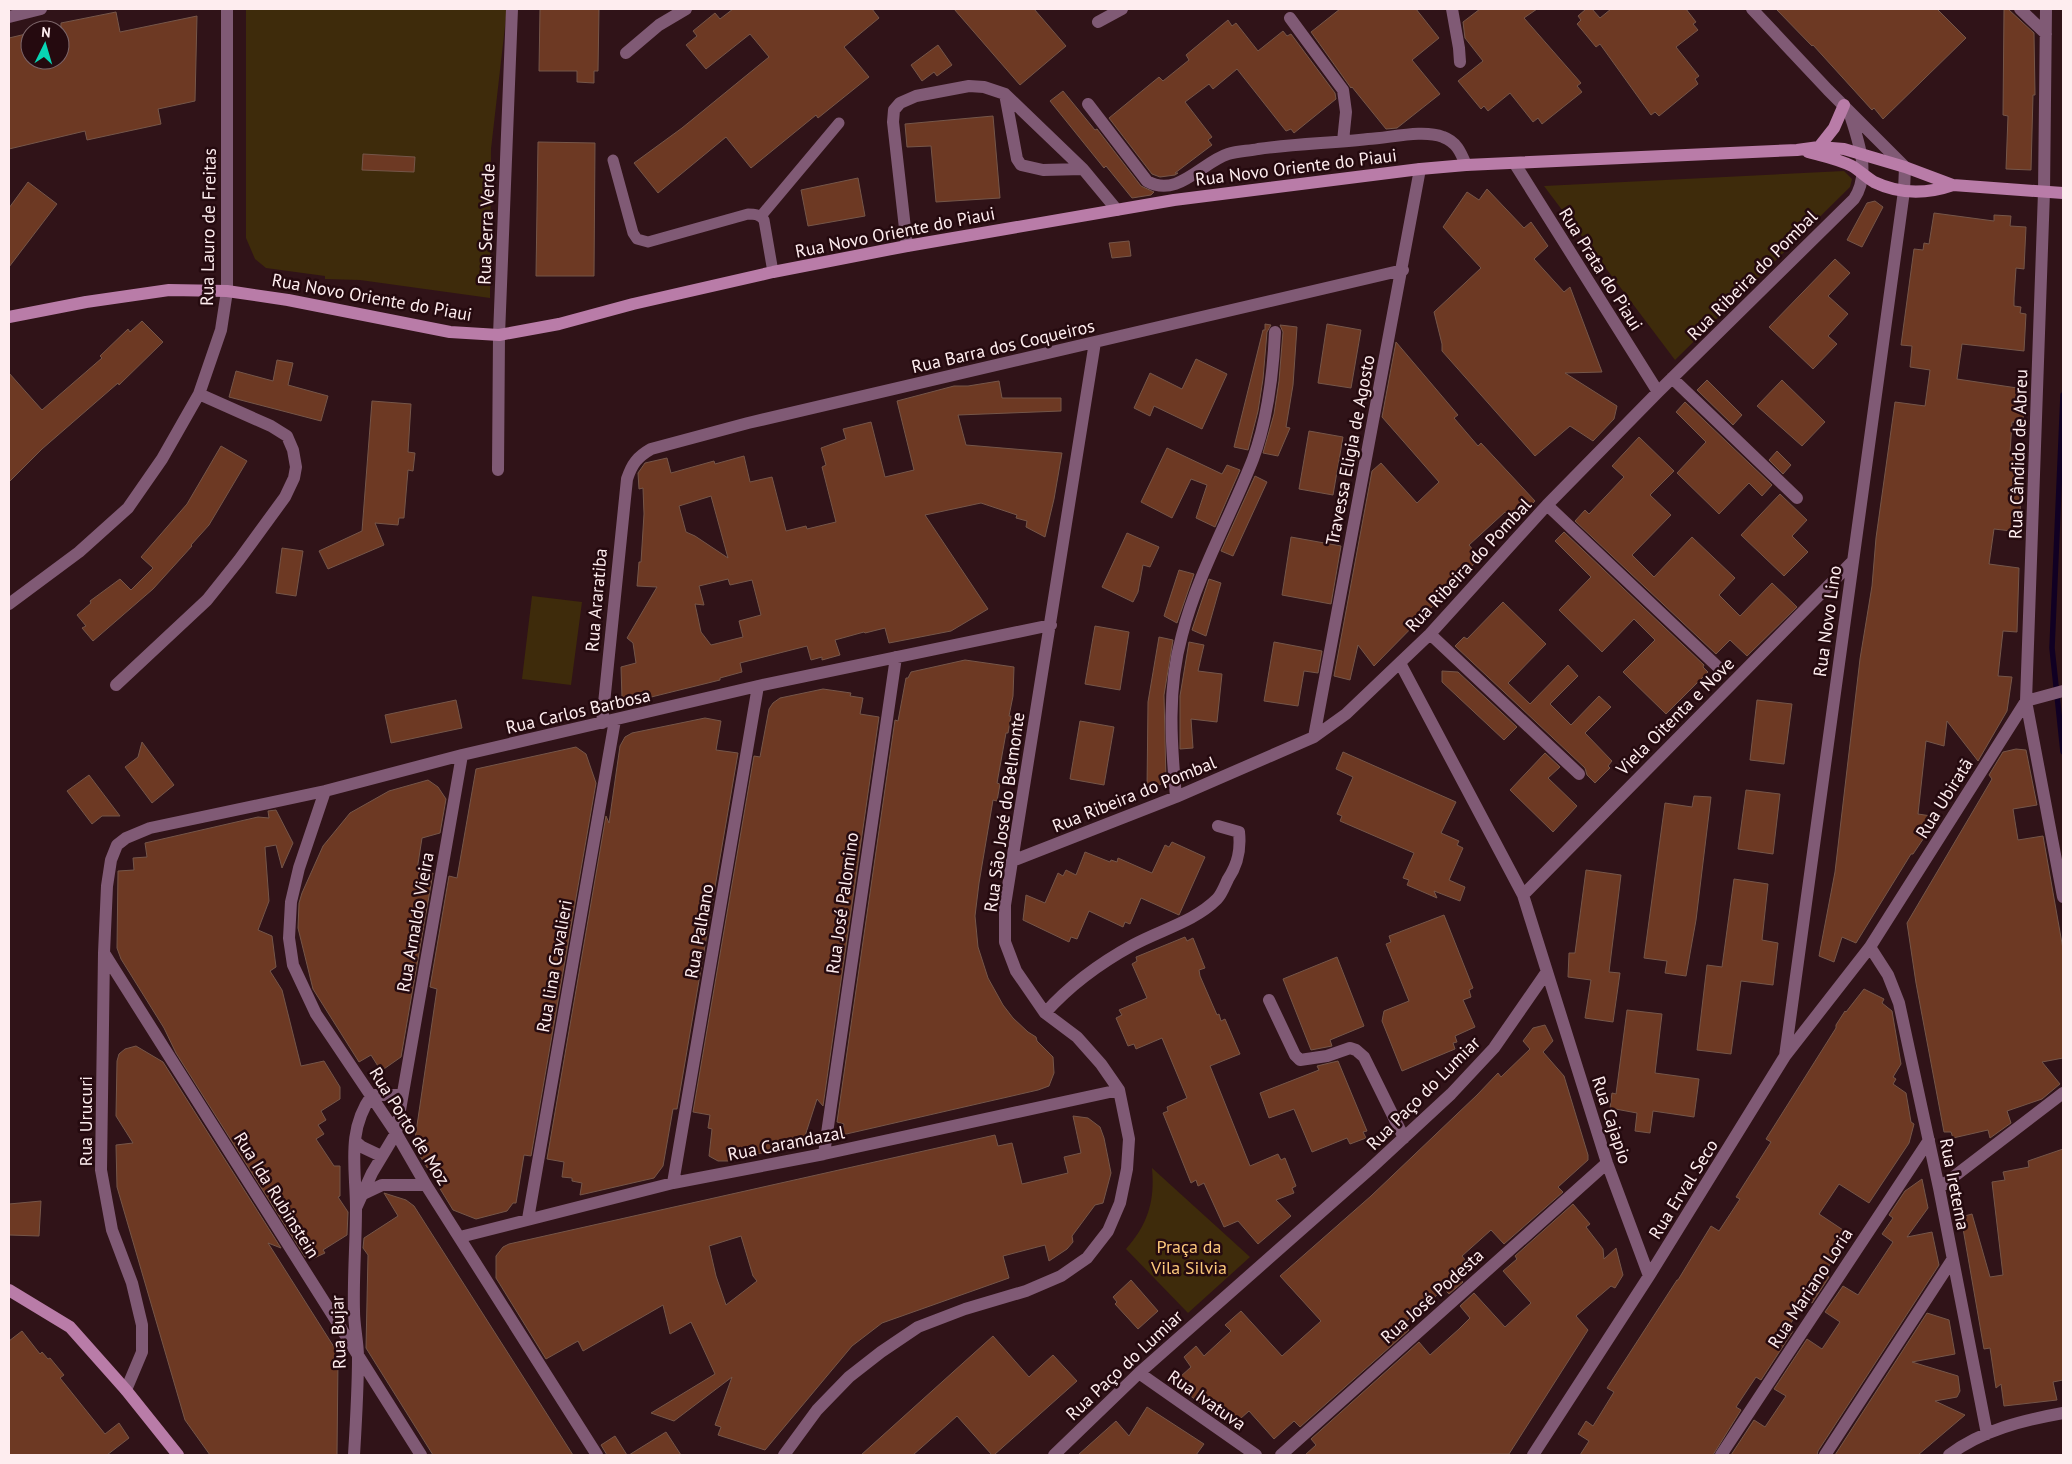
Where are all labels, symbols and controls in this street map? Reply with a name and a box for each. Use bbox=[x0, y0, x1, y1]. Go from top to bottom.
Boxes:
north arrow bbox=[20, 20, 70, 70]
text: N bbox=[41, 23, 52, 41]
street label: Rua Novo Oriente do Piaui bbox=[1194, 143, 1398, 191]
street label: Rua Lauro de Freitas bbox=[195, 148, 221, 306]
street label: Rua Serra Verde bbox=[472, 163, 500, 285]
street label: Rua Novo Oriente do Piaui bbox=[793, 201, 997, 263]
street label: Rua Prata do Piaui bbox=[1554, 203, 1648, 335]
street label: Rua Ribeira do Pombal bbox=[1682, 205, 1822, 345]
street label: Rua Novo Oriente do Piaui bbox=[270, 268, 474, 326]
street label: Rua Barra dos Coqueiros bbox=[909, 314, 1097, 378]
street label: Travessa Eligia de Agosto bbox=[1320, 353, 1380, 547]
street label: Rua Cândido de Abreu bbox=[2004, 369, 2032, 539]
street label: Rua Ribeira do Pombal bbox=[1400, 493, 1537, 637]
street label: Rua Araratiba bbox=[580, 547, 612, 653]
street label: Rua Novo Lino bbox=[1808, 564, 1846, 678]
street label: Viela Oitenta e Nove bbox=[1610, 652, 1739, 781]
street label: Rua Carlos Barbosa bbox=[503, 683, 653, 739]
street label: Rua São José do Belmonte bbox=[979, 711, 1029, 913]
street label: Rua Ribeira do Pombal bbox=[1049, 750, 1220, 837]
street label: Rua Ubiratã bbox=[1910, 754, 1978, 842]
street label: Rua José Palomino bbox=[821, 831, 863, 975]
street label: Rua Arnaldo Vieira bbox=[391, 850, 439, 994]
street label: Rua Palhano bbox=[679, 882, 719, 980]
street label: Rua lina Cavalieri bbox=[531, 898, 577, 1034]
street label: Rua Paço do Lumiar bbox=[1361, 1031, 1485, 1155]
street label: Rua Porto de Moz bbox=[364, 1063, 456, 1189]
street label: Rua Cajapio bbox=[1587, 1073, 1637, 1167]
street label: Rua Urucuri bbox=[74, 1076, 97, 1166]
street label: Rua Carandazal bbox=[726, 1120, 847, 1166]
street label: Rua Ida Rubinstein bbox=[229, 1128, 325, 1262]
street label: Rua Erval Seco bbox=[1643, 1135, 1723, 1243]
street label: Rua Iretema bbox=[1935, 1136, 1975, 1232]
street label: Rua Mariano Loria bbox=[1762, 1223, 1858, 1353]
park label: Praça da Vila Silvia bbox=[1150, 1235, 1227, 1279]
street label: Rua José Podesta bbox=[1376, 1244, 1488, 1348]
street label: Rua Bujar bbox=[325, 1295, 351, 1369]
street label: Rua Paço do Lumiar bbox=[1061, 1305, 1187, 1425]
street label: Rua Ivatuva bbox=[1163, 1365, 1251, 1435]

